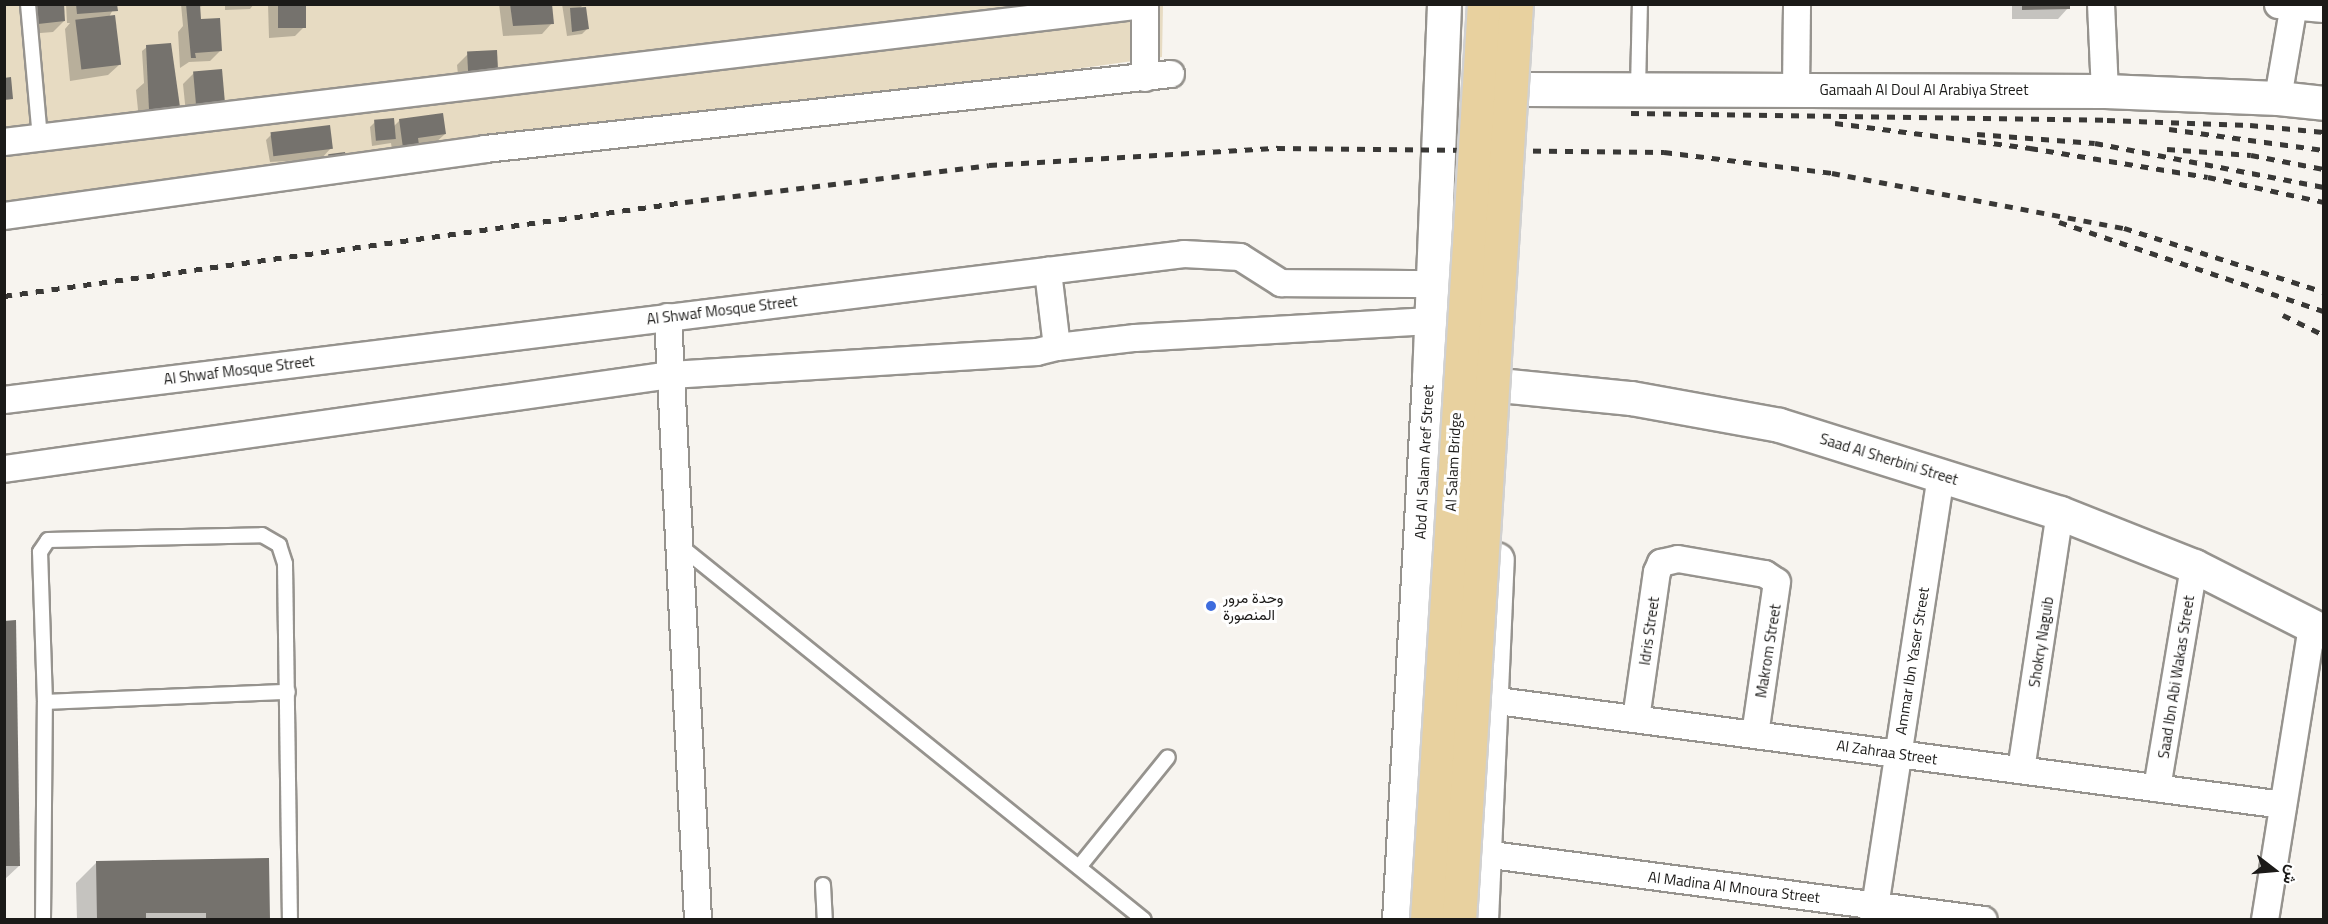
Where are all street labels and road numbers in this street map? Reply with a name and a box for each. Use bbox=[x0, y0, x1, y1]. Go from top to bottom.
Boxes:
street label: Gamaah Al Doul Al Arabiya Street bbox=[1820, 81, 2028, 99]
street label: Al Shwaf Mosque Street bbox=[646, 292, 798, 328]
street label: Al Shwaf Mosque Street bbox=[163, 352, 315, 388]
street label: Abd Al Salam Aref Street bbox=[1411, 384, 1437, 540]
street label: Al Salam Bridge bbox=[1441, 412, 1465, 512]
street label: Saad Al Sherbini Street bbox=[1818, 429, 1960, 489]
street label: Ammar Ibn Yaser Street bbox=[1891, 586, 1933, 736]
street label: Saad Ibn Abi Wakas Street bbox=[2154, 594, 2198, 760]
street label: Shokry Naguib bbox=[2025, 595, 2057, 689]
street label: Idris Street bbox=[1635, 596, 1663, 666]
street label: Makrom Street bbox=[1752, 603, 1784, 699]
street label: Al Zahraa Street bbox=[1835, 736, 1939, 768]
street label: Al Madina Al Mnoura Street bbox=[1647, 868, 1821, 906]

